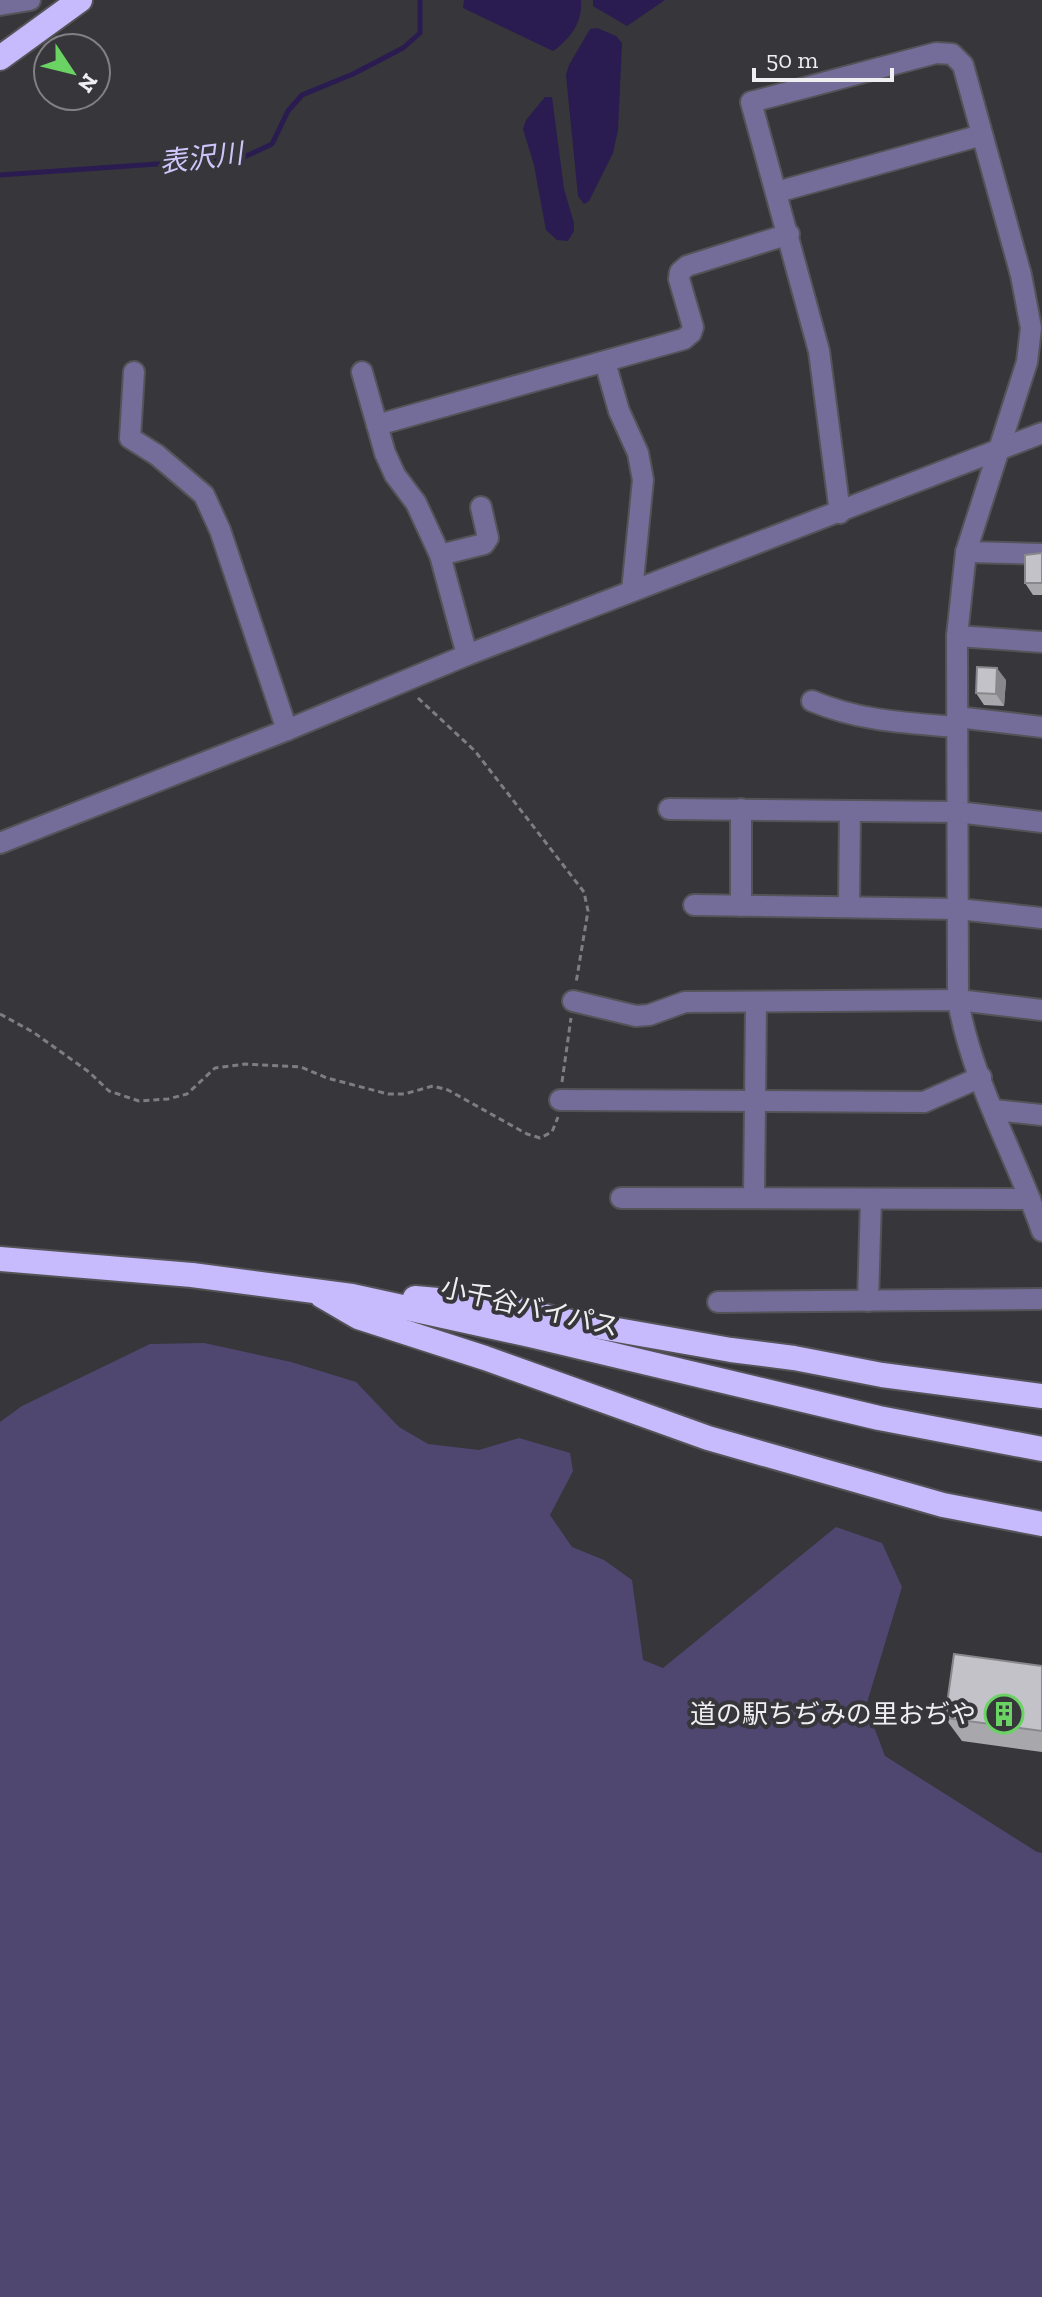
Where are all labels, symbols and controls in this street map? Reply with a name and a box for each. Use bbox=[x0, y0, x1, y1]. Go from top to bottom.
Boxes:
north arrow bbox=[32, 32, 112, 112]
scale bar bbox=[754, 32, 892, 82]
text: 50 m bbox=[766, 45, 819, 74]
text: N bbox=[72, 69, 104, 98]
water label: 表沢川 bbox=[157, 136, 248, 179]
street label: 小千谷バイパス bbox=[438, 1271, 622, 1343]
building icon: 道の駅ちぢみの里おぢや bbox=[983, 1693, 1025, 1735]
place label: 道の駅ちぢみの里おぢや bbox=[690, 1698, 976, 1730]

